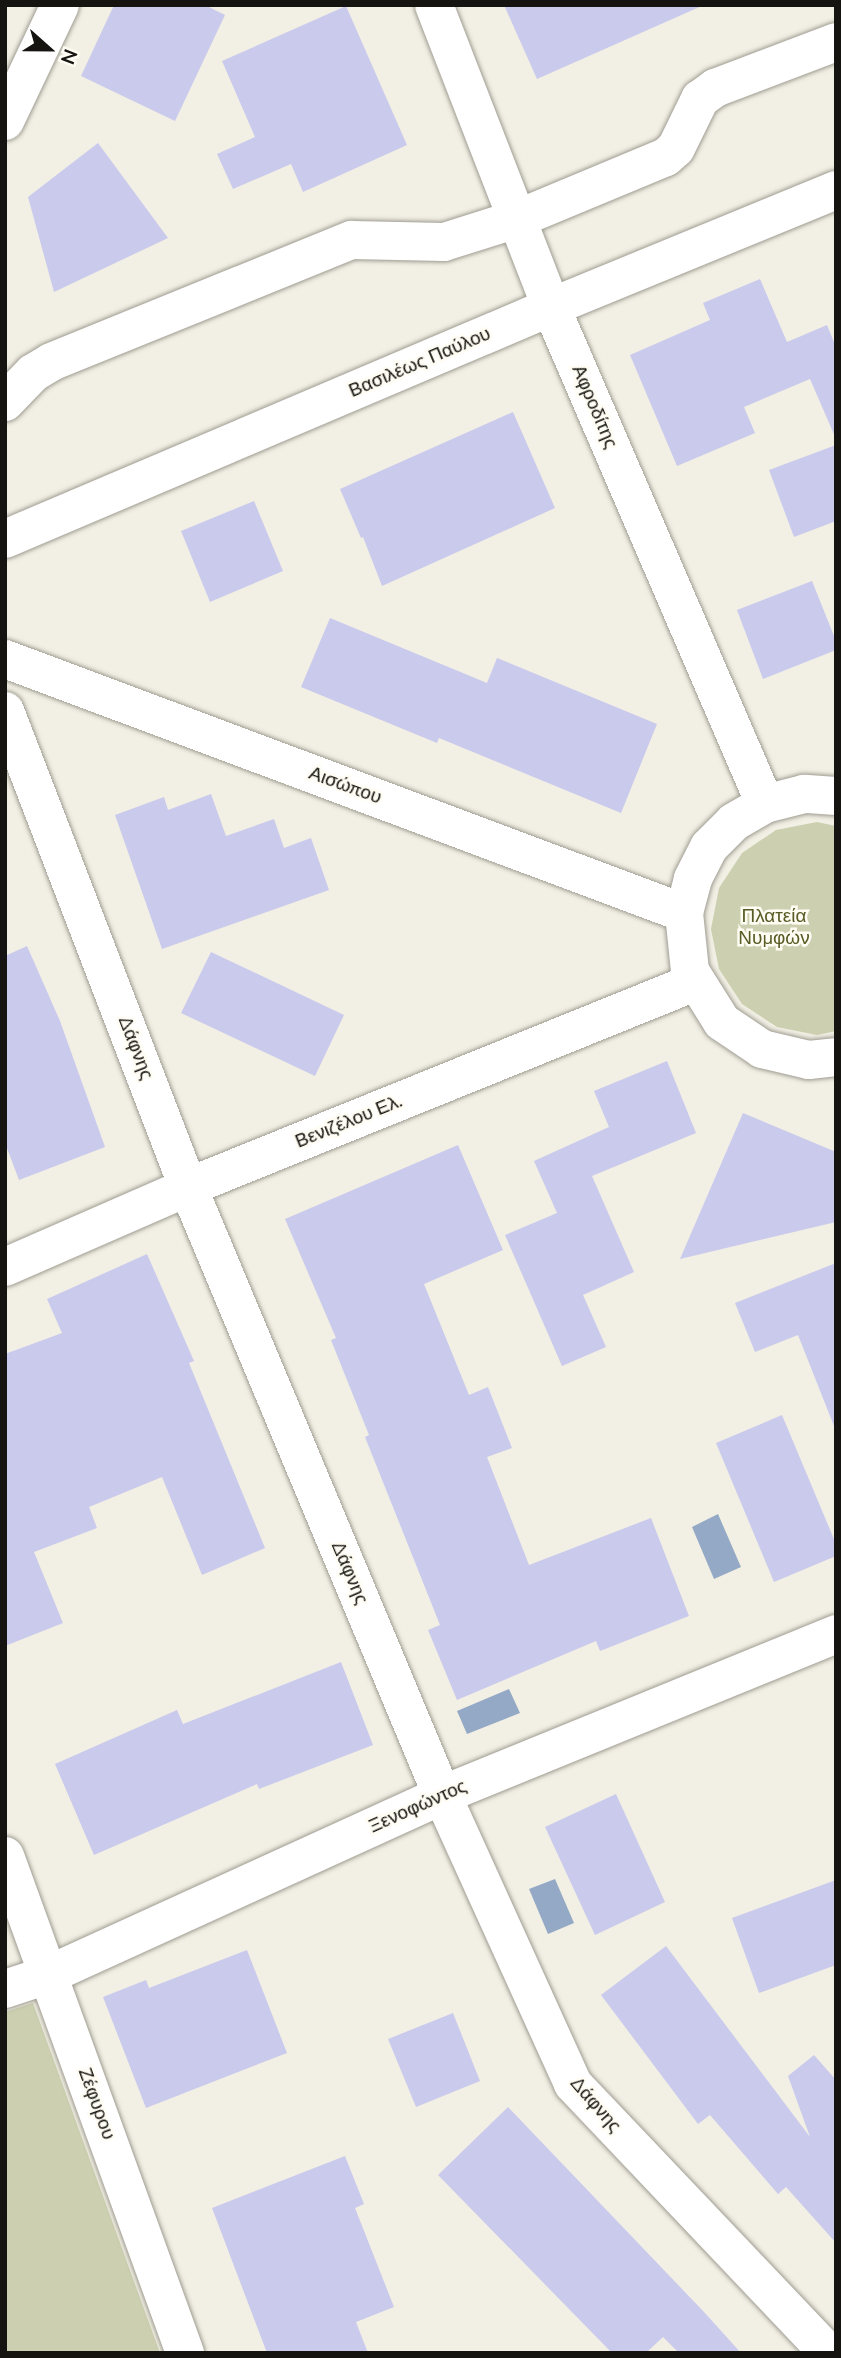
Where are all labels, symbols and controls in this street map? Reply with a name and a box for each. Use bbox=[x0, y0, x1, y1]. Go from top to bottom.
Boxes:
north arrow bbox=[14, 14, 84, 84]
text: N bbox=[54, 45, 83, 68]
street label: Βασιλέως Παύλου bbox=[346, 323, 494, 403]
street label: Αφροδίτης bbox=[566, 362, 622, 452]
street label: Αισώπου bbox=[306, 762, 384, 810]
park label: Πλατεία Νυμφών bbox=[738, 906, 810, 950]
street label: Δάφνης bbox=[112, 1013, 158, 1083]
street label: Βενιζέλου Ελ. bbox=[292, 1090, 406, 1154]
street label: Δάφνης bbox=[326, 1538, 372, 1608]
street label: Ξενοφώντος bbox=[366, 1775, 470, 1839]
street label: Ζέφυρου bbox=[73, 2065, 119, 2143]
street label: Δάφνης bbox=[565, 2072, 625, 2138]

